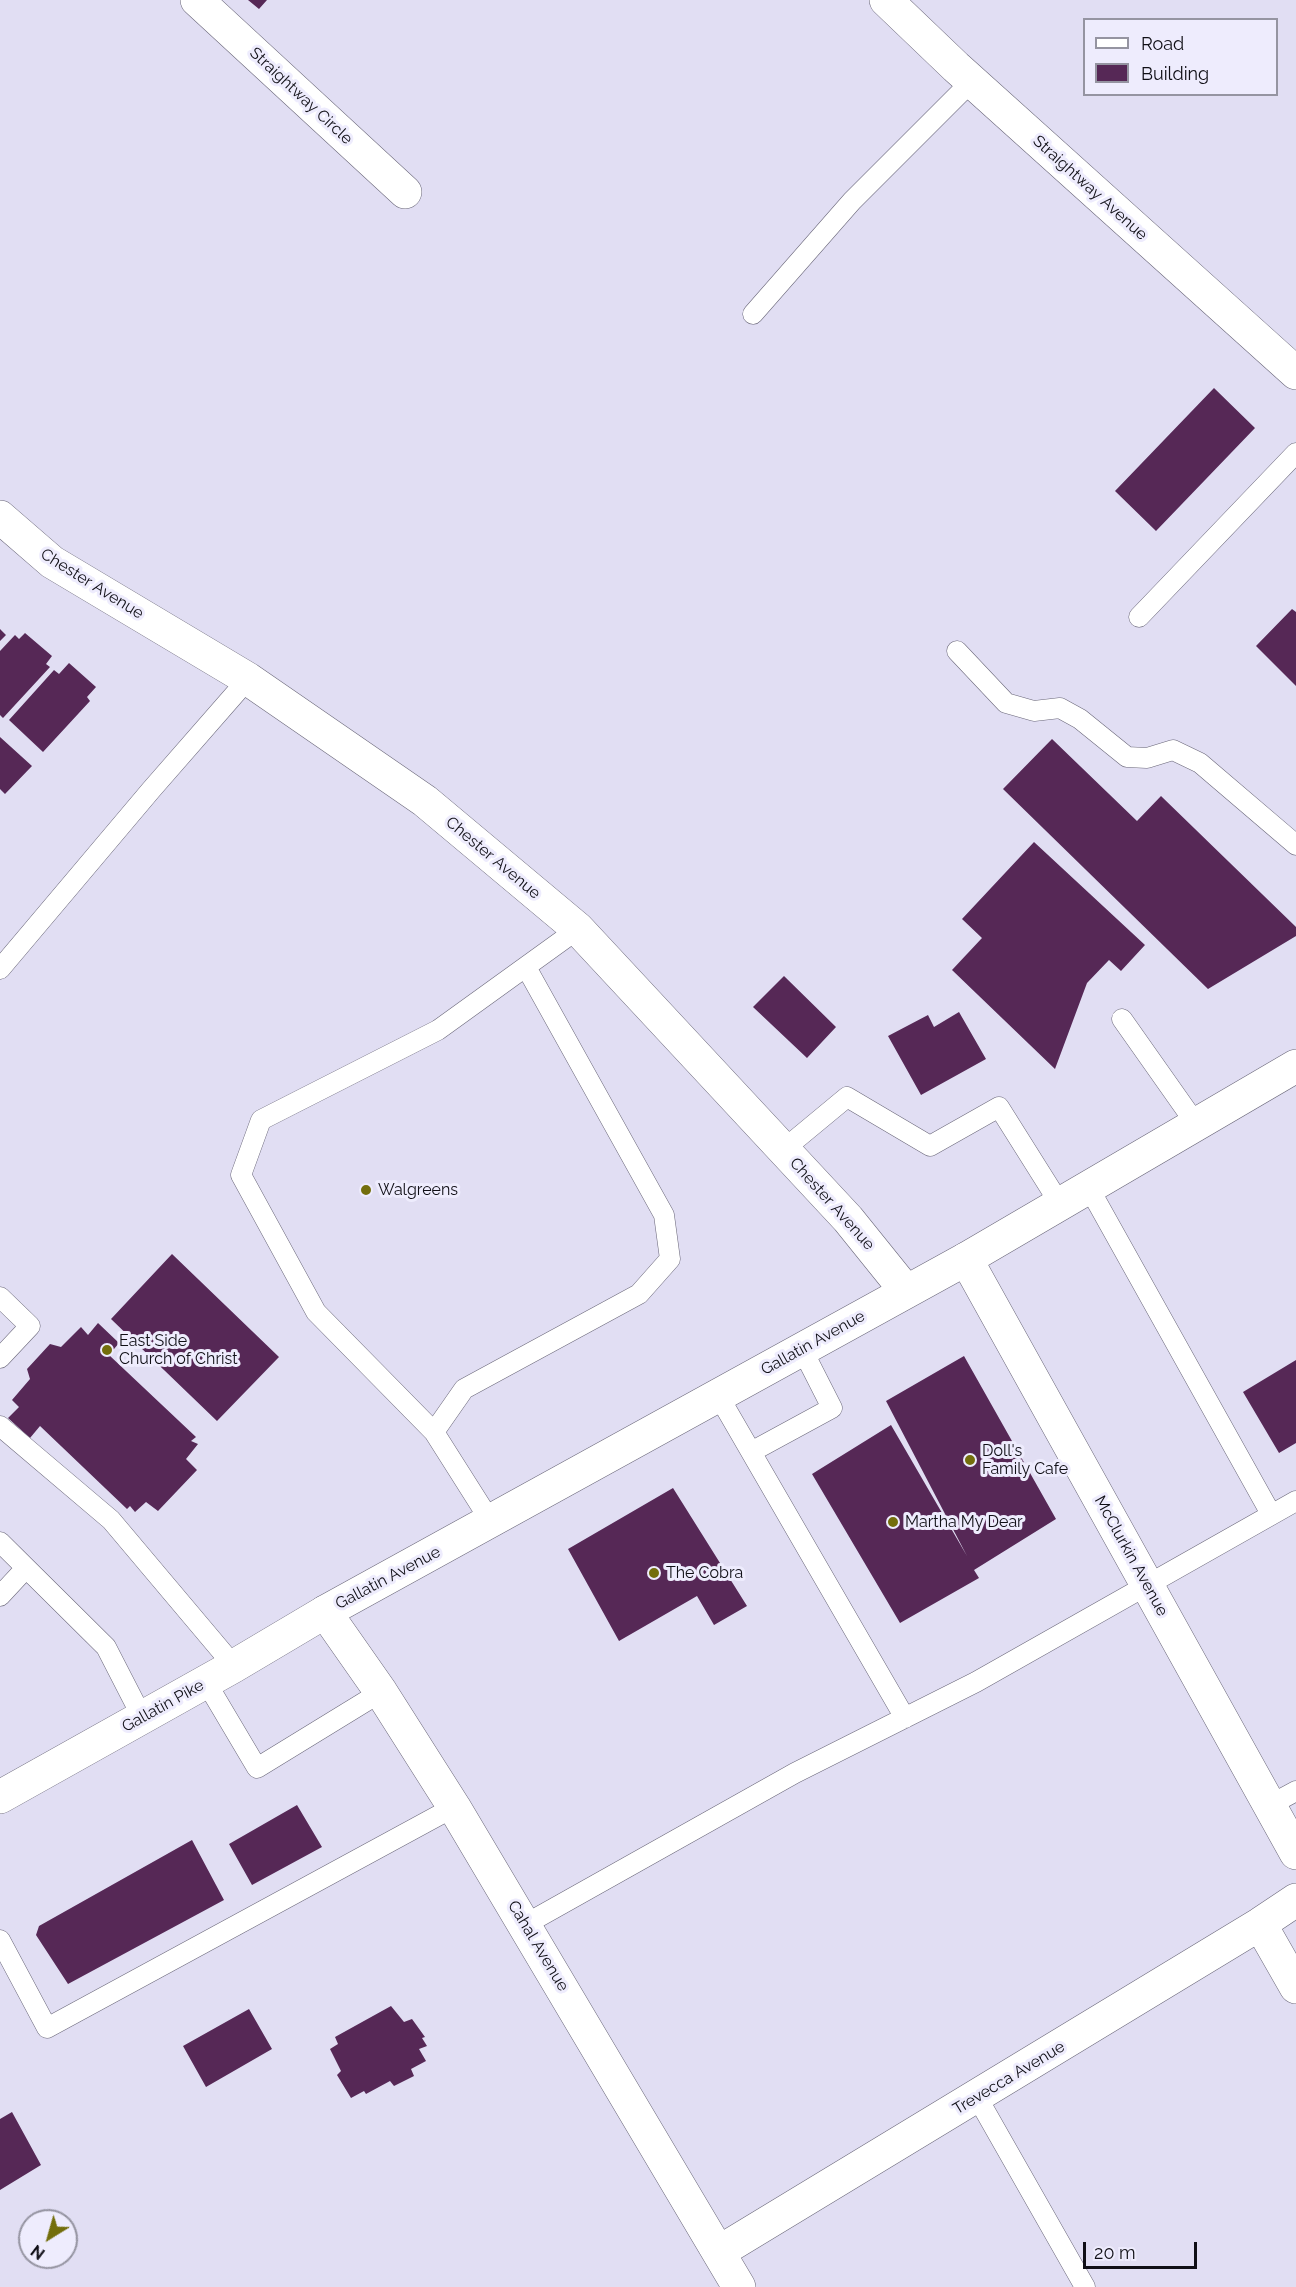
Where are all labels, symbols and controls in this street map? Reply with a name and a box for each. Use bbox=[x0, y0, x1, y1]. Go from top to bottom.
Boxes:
legend bbox=[1083, 18, 1278, 96]
text: Road bbox=[1141, 33, 1184, 54]
street label: Straightway Circle bbox=[246, 43, 356, 149]
text: Building bbox=[1141, 63, 1209, 84]
street label: Straightway Avenue bbox=[1029, 132, 1151, 244]
street label: Chester Avenue bbox=[37, 545, 147, 623]
street label: Chester Avenue bbox=[442, 813, 544, 903]
street label: Chester Avenue bbox=[785, 1154, 879, 1254]
place label: Walgreens bbox=[378, 1180, 458, 1200]
marker: Walgreens bbox=[359, 1183, 373, 1197]
street label: Gallatin Avenue bbox=[758, 1307, 868, 1379]
place label: East Side Church of Christ bbox=[119, 1331, 238, 1369]
marker: East Side Church of Christ bbox=[100, 1343, 114, 1357]
place label: Doll's Family Cafe bbox=[982, 1441, 1068, 1479]
marker: Doll's Family Cafe bbox=[963, 1453, 977, 1467]
street label: McClurkin Avenue bbox=[1090, 1492, 1172, 1620]
place label: Martha My Dear bbox=[905, 1512, 1023, 1532]
marker: Martha My Dear bbox=[886, 1515, 900, 1529]
street label: Gallatin Avenue bbox=[332, 1542, 444, 1614]
place label: The Cobra bbox=[666, 1563, 743, 1583]
marker: The Cobra bbox=[647, 1566, 661, 1580]
street label: Gallatin Pike bbox=[119, 1676, 207, 1736]
street label: Cahal Avenue bbox=[503, 1897, 573, 1995]
street label: Trevecca Avenue bbox=[950, 2037, 1068, 2119]
north arrow bbox=[18, 2209, 78, 2269]
scale bar bbox=[1086, 2230, 1200, 2268]
text: N bbox=[27, 2241, 49, 2263]
text: 20 m bbox=[1094, 2242, 1136, 2263]

